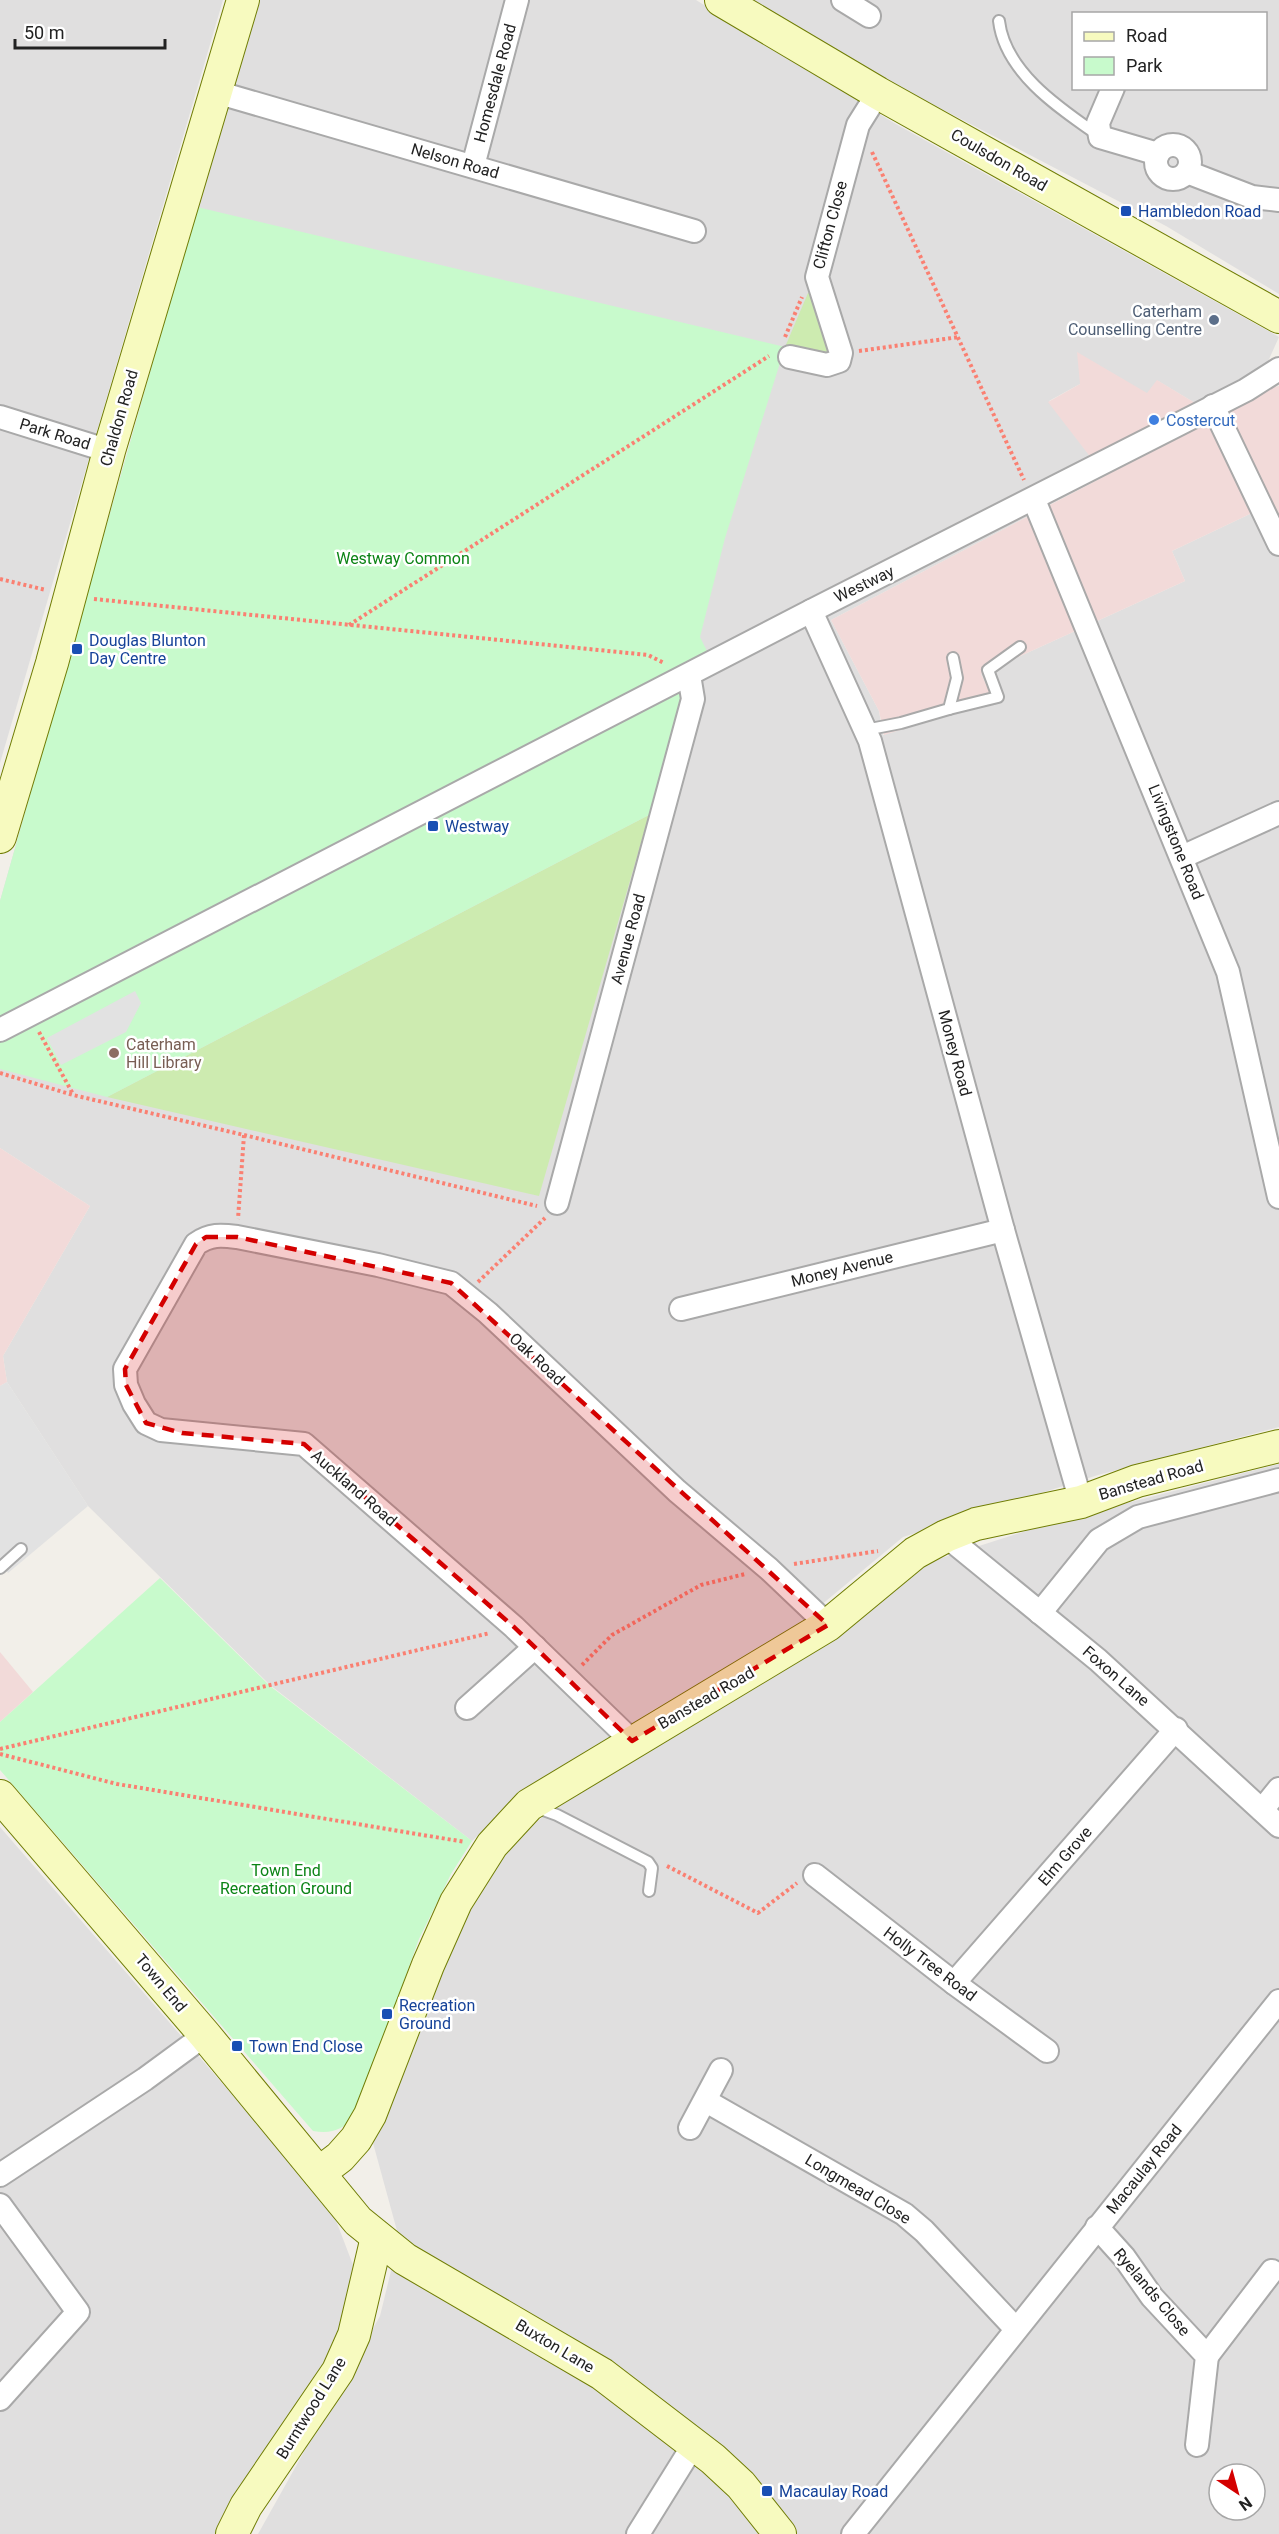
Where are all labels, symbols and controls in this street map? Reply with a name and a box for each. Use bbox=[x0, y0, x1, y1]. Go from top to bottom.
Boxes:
scale bar bbox=[15, 12, 165, 50]
legend bbox=[1072, 12, 1267, 90]
text: 50 m bbox=[24, 22, 64, 43]
street label: Homesdale Road bbox=[470, 22, 520, 144]
text: Road bbox=[1126, 25, 1167, 46]
text: Park bbox=[1126, 55, 1163, 76]
street label: Coulsdon Road bbox=[947, 125, 1051, 195]
street label: Nelson Road bbox=[409, 139, 501, 183]
street label: Clifton Close bbox=[809, 179, 851, 271]
place label: Hambledon Road bbox=[1138, 202, 1261, 221]
marker: Hambledon Road bbox=[1119, 204, 1133, 218]
place label: Caterham Counselling Centre bbox=[1068, 302, 1202, 339]
marker: Caterham Counselling Centre bbox=[1207, 313, 1221, 327]
street label: Chaldon Road bbox=[96, 368, 142, 468]
place label: Costercut bbox=[1166, 411, 1235, 430]
marker: Costercut bbox=[1147, 413, 1161, 427]
street label: Park Road bbox=[17, 414, 93, 454]
park label: Westway Common bbox=[336, 549, 470, 568]
street label: Westway bbox=[831, 561, 897, 607]
place label: Douglas Blunton Day Centre bbox=[89, 631, 206, 668]
marker: Douglas Blunton Day Centre bbox=[70, 642, 84, 656]
street label: Livingstone Road bbox=[1144, 782, 1208, 902]
place label: Westway bbox=[445, 817, 510, 836]
marker: Westway bbox=[426, 819, 440, 833]
street label: Avenue Road bbox=[607, 892, 649, 986]
street label: Money Road bbox=[934, 1008, 976, 1098]
place label: Caterham Hill Library bbox=[126, 1035, 202, 1072]
marker: Caterham Hill Library bbox=[107, 1046, 121, 1060]
street label: Money Avenue bbox=[789, 1247, 895, 1291]
street label: Oak Road bbox=[505, 1329, 569, 1389]
street label: Auckland Road bbox=[307, 1446, 401, 1530]
street label: Banstead Road bbox=[1097, 1456, 1205, 1504]
street label: Foxon Lane bbox=[1079, 1642, 1153, 1710]
street label: Banstead Road bbox=[655, 1663, 757, 1733]
street label: Elm Grove bbox=[1034, 1822, 1096, 1890]
park label: Town End Recreation Ground bbox=[220, 1861, 352, 1898]
street label: Holly Tree Road bbox=[880, 1923, 980, 2005]
street label: Town End bbox=[131, 1950, 191, 2016]
place label: Recreation Ground bbox=[399, 1996, 475, 2033]
marker: Recreation Ground bbox=[380, 2007, 394, 2021]
place label: Town End Close bbox=[249, 2037, 363, 2056]
marker: Town End Close bbox=[230, 2039, 244, 2053]
street label: Macaulay Road bbox=[1102, 2121, 1186, 2217]
street label: Longmead Close bbox=[802, 2150, 914, 2228]
street label: Ryelands Close bbox=[1110, 2244, 1194, 2340]
street label: Buxton Lane bbox=[512, 2315, 598, 2377]
street label: Burntwood Lane bbox=[272, 2354, 350, 2462]
north arrow bbox=[1207, 2462, 1267, 2522]
place label: Macaulay Road bbox=[779, 2482, 888, 2501]
marker: Macaulay Road bbox=[760, 2484, 774, 2498]
text: N bbox=[1235, 2493, 1256, 2515]

